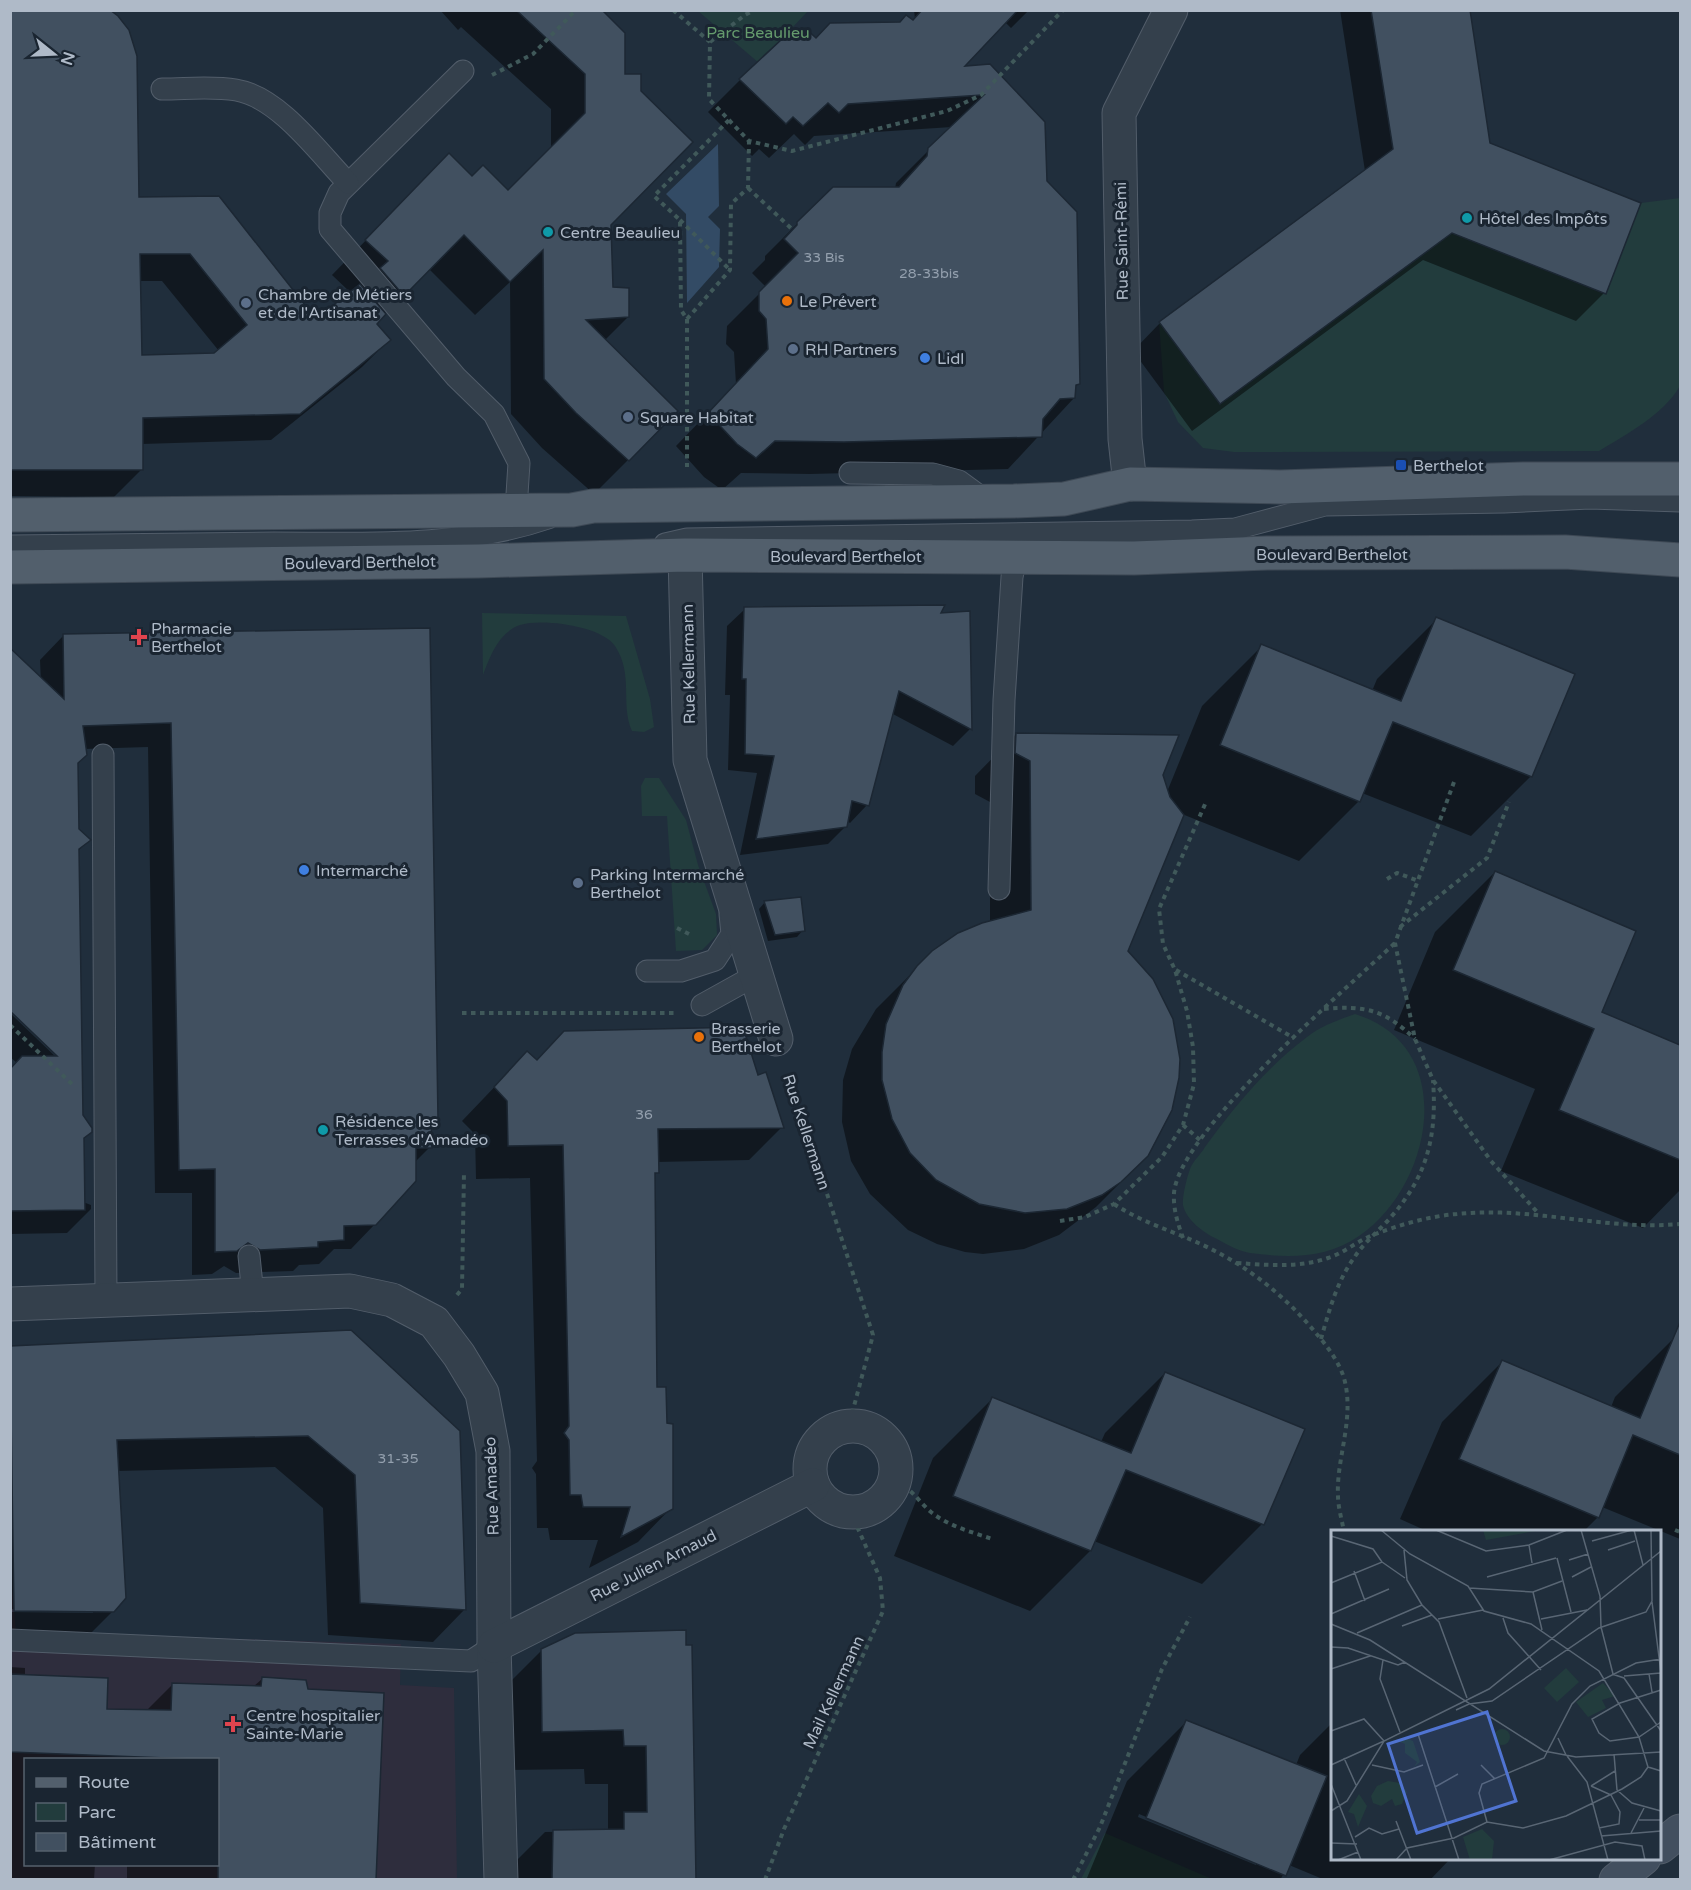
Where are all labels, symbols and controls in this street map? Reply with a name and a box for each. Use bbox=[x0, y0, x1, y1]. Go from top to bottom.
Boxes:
park label: Parc Beaulieu bbox=[706, 23, 810, 43]
north arrow bbox=[24, 24, 84, 84]
text: N bbox=[56, 49, 79, 68]
street label: Rue Saint-Rémi bbox=[1111, 182, 1133, 300]
place label: Hôtel des Impôts bbox=[1479, 209, 1607, 229]
marker: Hôtel des Impôts bbox=[1460, 211, 1474, 225]
place label: Centre Beaulieu bbox=[560, 223, 680, 243]
marker: Centre Beaulieu bbox=[541, 225, 555, 239]
house number: 33 Bis bbox=[803, 249, 845, 266]
house number: 28-33bis bbox=[899, 265, 959, 282]
place label: Chambre de Métiers et de l'Artisanat bbox=[258, 285, 412, 323]
place label: Le Prévert bbox=[799, 292, 877, 312]
marker: Le Prévert bbox=[780, 294, 794, 308]
marker: Chambre de Métiers et de l'Artisanat bbox=[239, 296, 253, 310]
place label: RH Partners bbox=[805, 340, 897, 360]
marker: RH Partners bbox=[786, 342, 800, 356]
place label: Lidl bbox=[937, 349, 964, 369]
marker: Lidl bbox=[918, 351, 932, 365]
place label: Square Habitat bbox=[640, 408, 754, 428]
marker: Square Habitat bbox=[621, 410, 635, 424]
place label: Berthelot bbox=[1413, 456, 1484, 476]
marker: Berthelot bbox=[1394, 458, 1408, 472]
street label: Boulevard Berthelot bbox=[1256, 545, 1408, 565]
street label: Boulevard Berthelot bbox=[770, 547, 922, 567]
street label: Boulevard Berthelot bbox=[284, 552, 436, 574]
street label: Rue Kellermann bbox=[678, 604, 700, 724]
place label: Pharmacie Berthelot bbox=[151, 619, 232, 657]
marker: Pharmacie Berthelot bbox=[132, 630, 146, 644]
place label: Intermarché bbox=[316, 861, 408, 881]
marker: Intermarché bbox=[297, 863, 311, 877]
place label: Parking Intermarché Berthelot bbox=[590, 865, 744, 903]
marker: Parking Intermarché Berthelot bbox=[571, 876, 585, 890]
place label: Brasserie Berthelot bbox=[711, 1019, 782, 1057]
marker: Brasserie Berthelot bbox=[692, 1030, 706, 1044]
street label: Rue Kellermann bbox=[778, 1072, 834, 1193]
house number: 36 bbox=[635, 1106, 653, 1123]
place label: Résidence les Terrasses d'Amadéo bbox=[335, 1112, 488, 1150]
marker: Résidence les Terrasses d'Amadéo bbox=[316, 1123, 330, 1137]
street label: Rue Amadéo bbox=[480, 1436, 504, 1536]
house number: 31-35 bbox=[378, 1450, 418, 1467]
street label: Rue Julien Arnaud bbox=[587, 1525, 720, 1606]
inset map bbox=[1331, 1530, 1661, 1860]
street label: Mail Kellermann bbox=[799, 1633, 869, 1752]
place label: Centre hospitalier Sainte-Marie bbox=[246, 1706, 381, 1744]
marker: Centre hospitalier Sainte-Marie bbox=[224, 1715, 242, 1733]
legend bbox=[24, 1758, 219, 1866]
text: Route bbox=[78, 1771, 130, 1793]
text: Parc bbox=[78, 1801, 116, 1823]
text: Bâtiment bbox=[78, 1831, 156, 1853]

